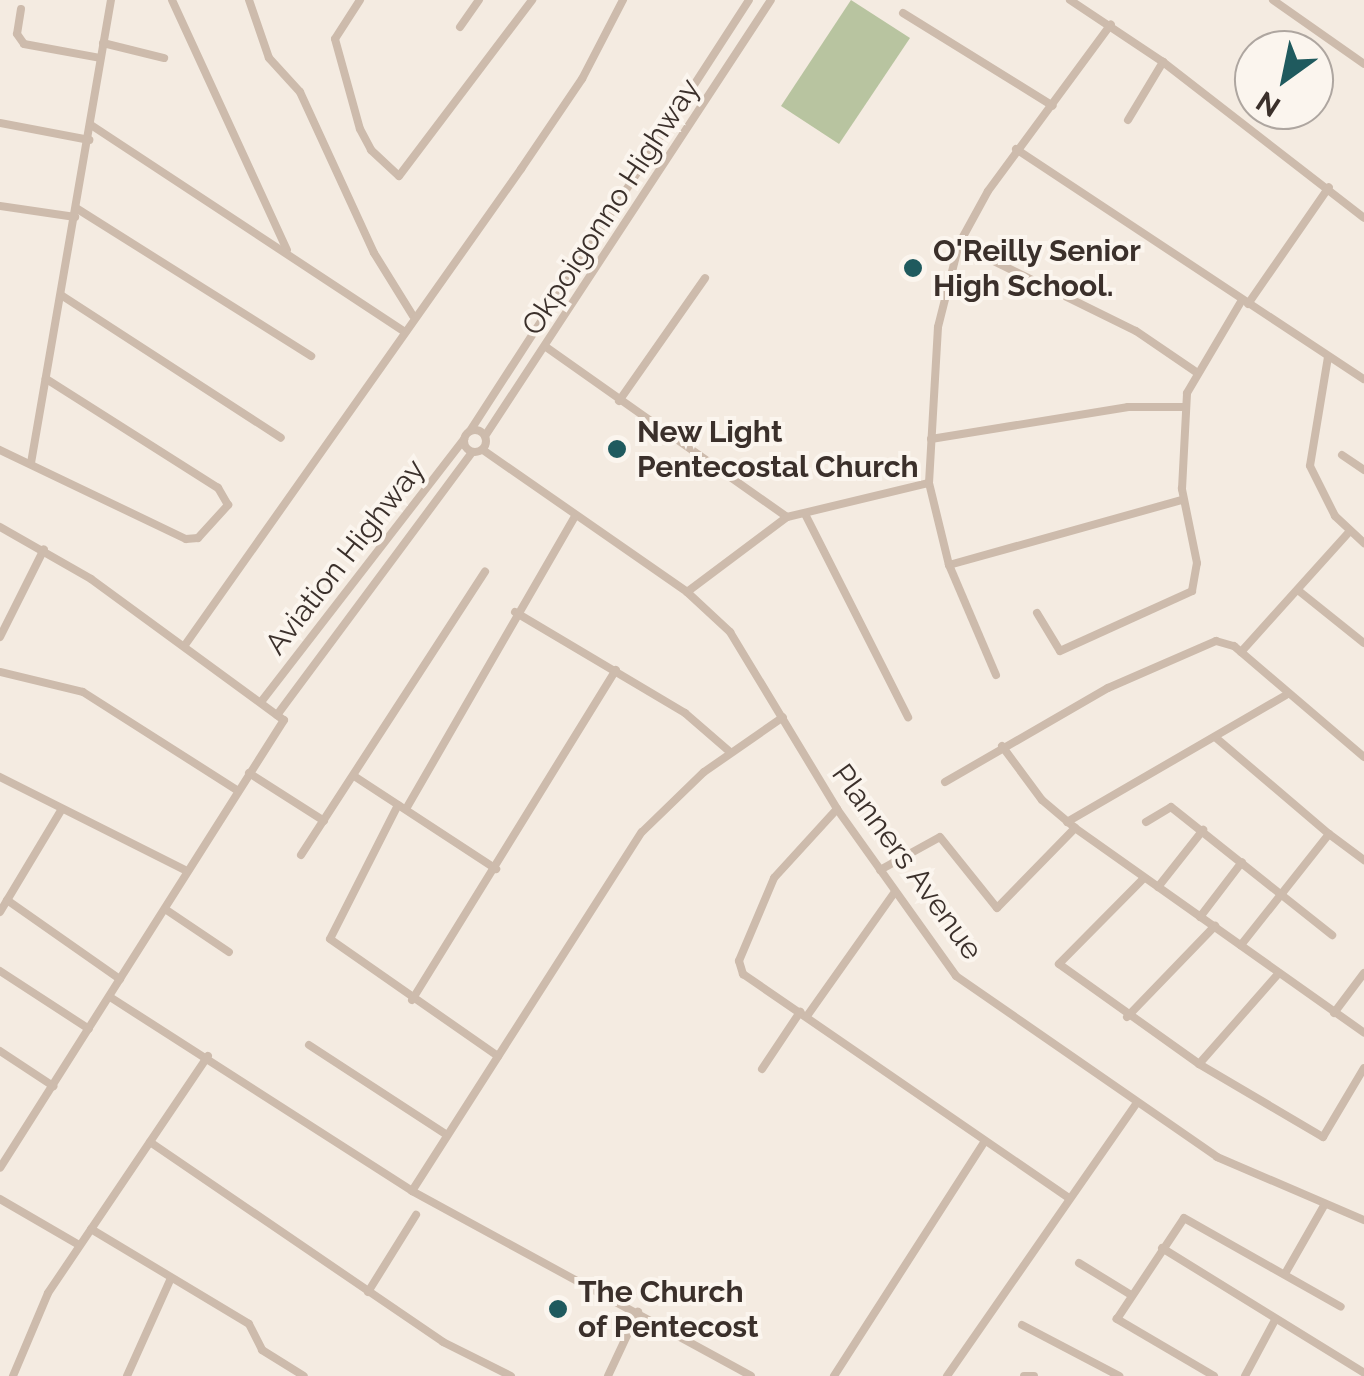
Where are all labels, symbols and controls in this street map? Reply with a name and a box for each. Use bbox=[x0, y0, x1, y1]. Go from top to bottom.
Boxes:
north arrow bbox=[1234, 30, 1334, 130]
street label: Okpoigonno Highway bbox=[515, 72, 707, 342]
text: N bbox=[1251, 84, 1286, 124]
place label: O'Reilly Senior High School. bbox=[933, 233, 1142, 304]
marker: O'Reilly Senior High School. bbox=[902, 257, 924, 279]
place label: New Light Pentecostal Church bbox=[637, 414, 919, 484]
marker: New Light Pentecostal Church bbox=[606, 438, 628, 460]
street label: Aviation Highway bbox=[258, 452, 432, 662]
street label: Planners Avenue bbox=[824, 757, 990, 967]
place label: The Church of Pentecost bbox=[578, 1274, 759, 1344]
marker: The Church of Pentecost bbox=[547, 1298, 569, 1320]

